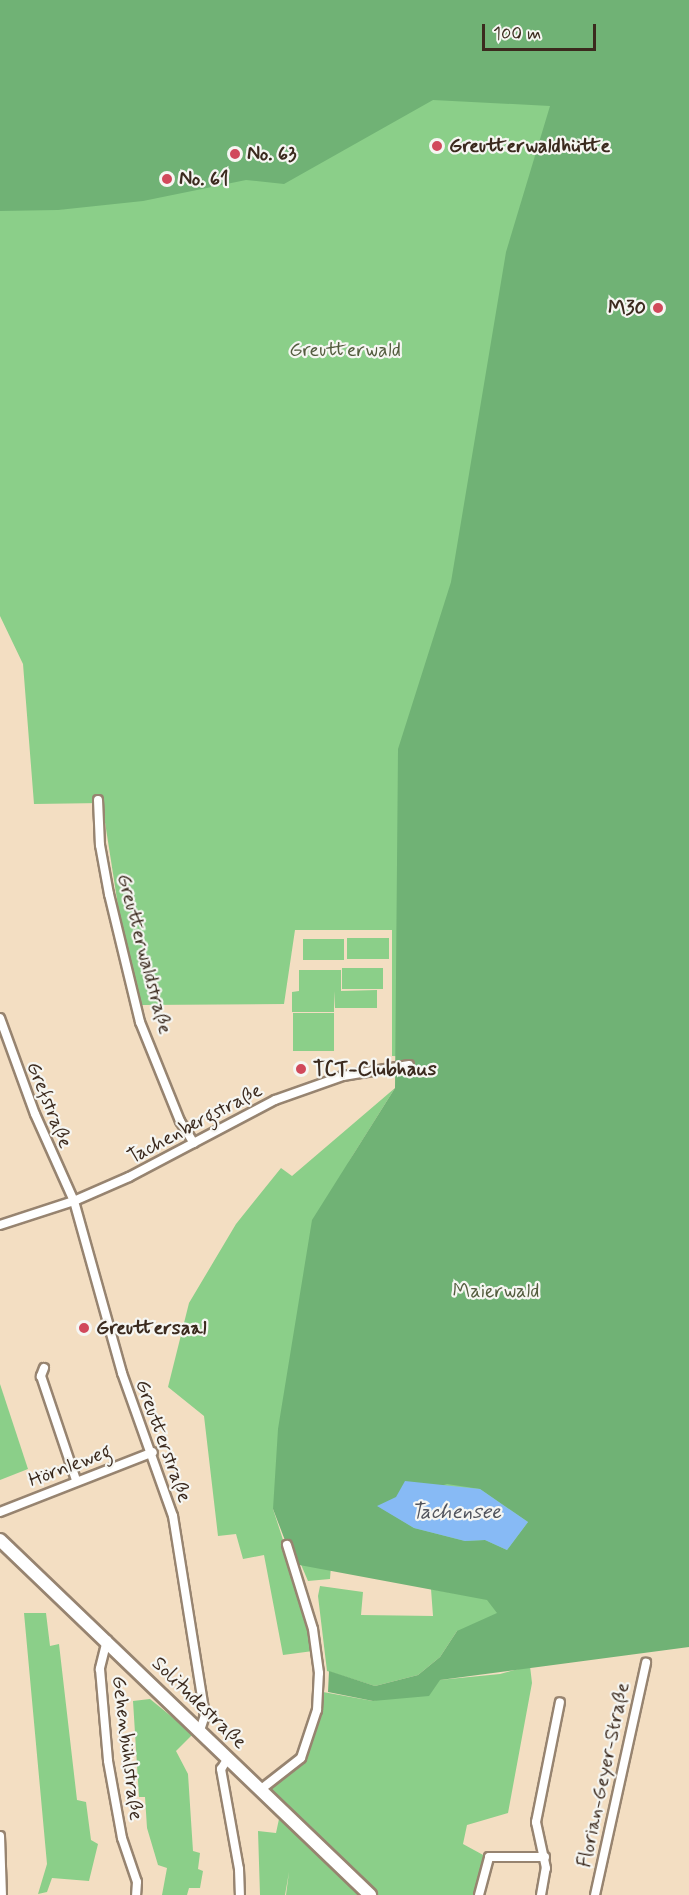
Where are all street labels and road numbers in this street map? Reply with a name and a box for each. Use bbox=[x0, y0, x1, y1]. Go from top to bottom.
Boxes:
street label: Greutterwaldstraße bbox=[111, 871, 177, 1037]
street label: Grefstraße bbox=[21, 1058, 77, 1152]
street label: Tachenbergstraße bbox=[124, 1078, 266, 1170]
street label: Greutterstraße bbox=[130, 1376, 196, 1506]
street label: Hörnleweg bbox=[25, 1439, 115, 1493]
street label: Solitudestraße bbox=[146, 1652, 252, 1754]
street label: Gehenbühlstraße bbox=[106, 1674, 148, 1822]
street label: Florian-Geyer-Straße bbox=[573, 1680, 635, 1870]

